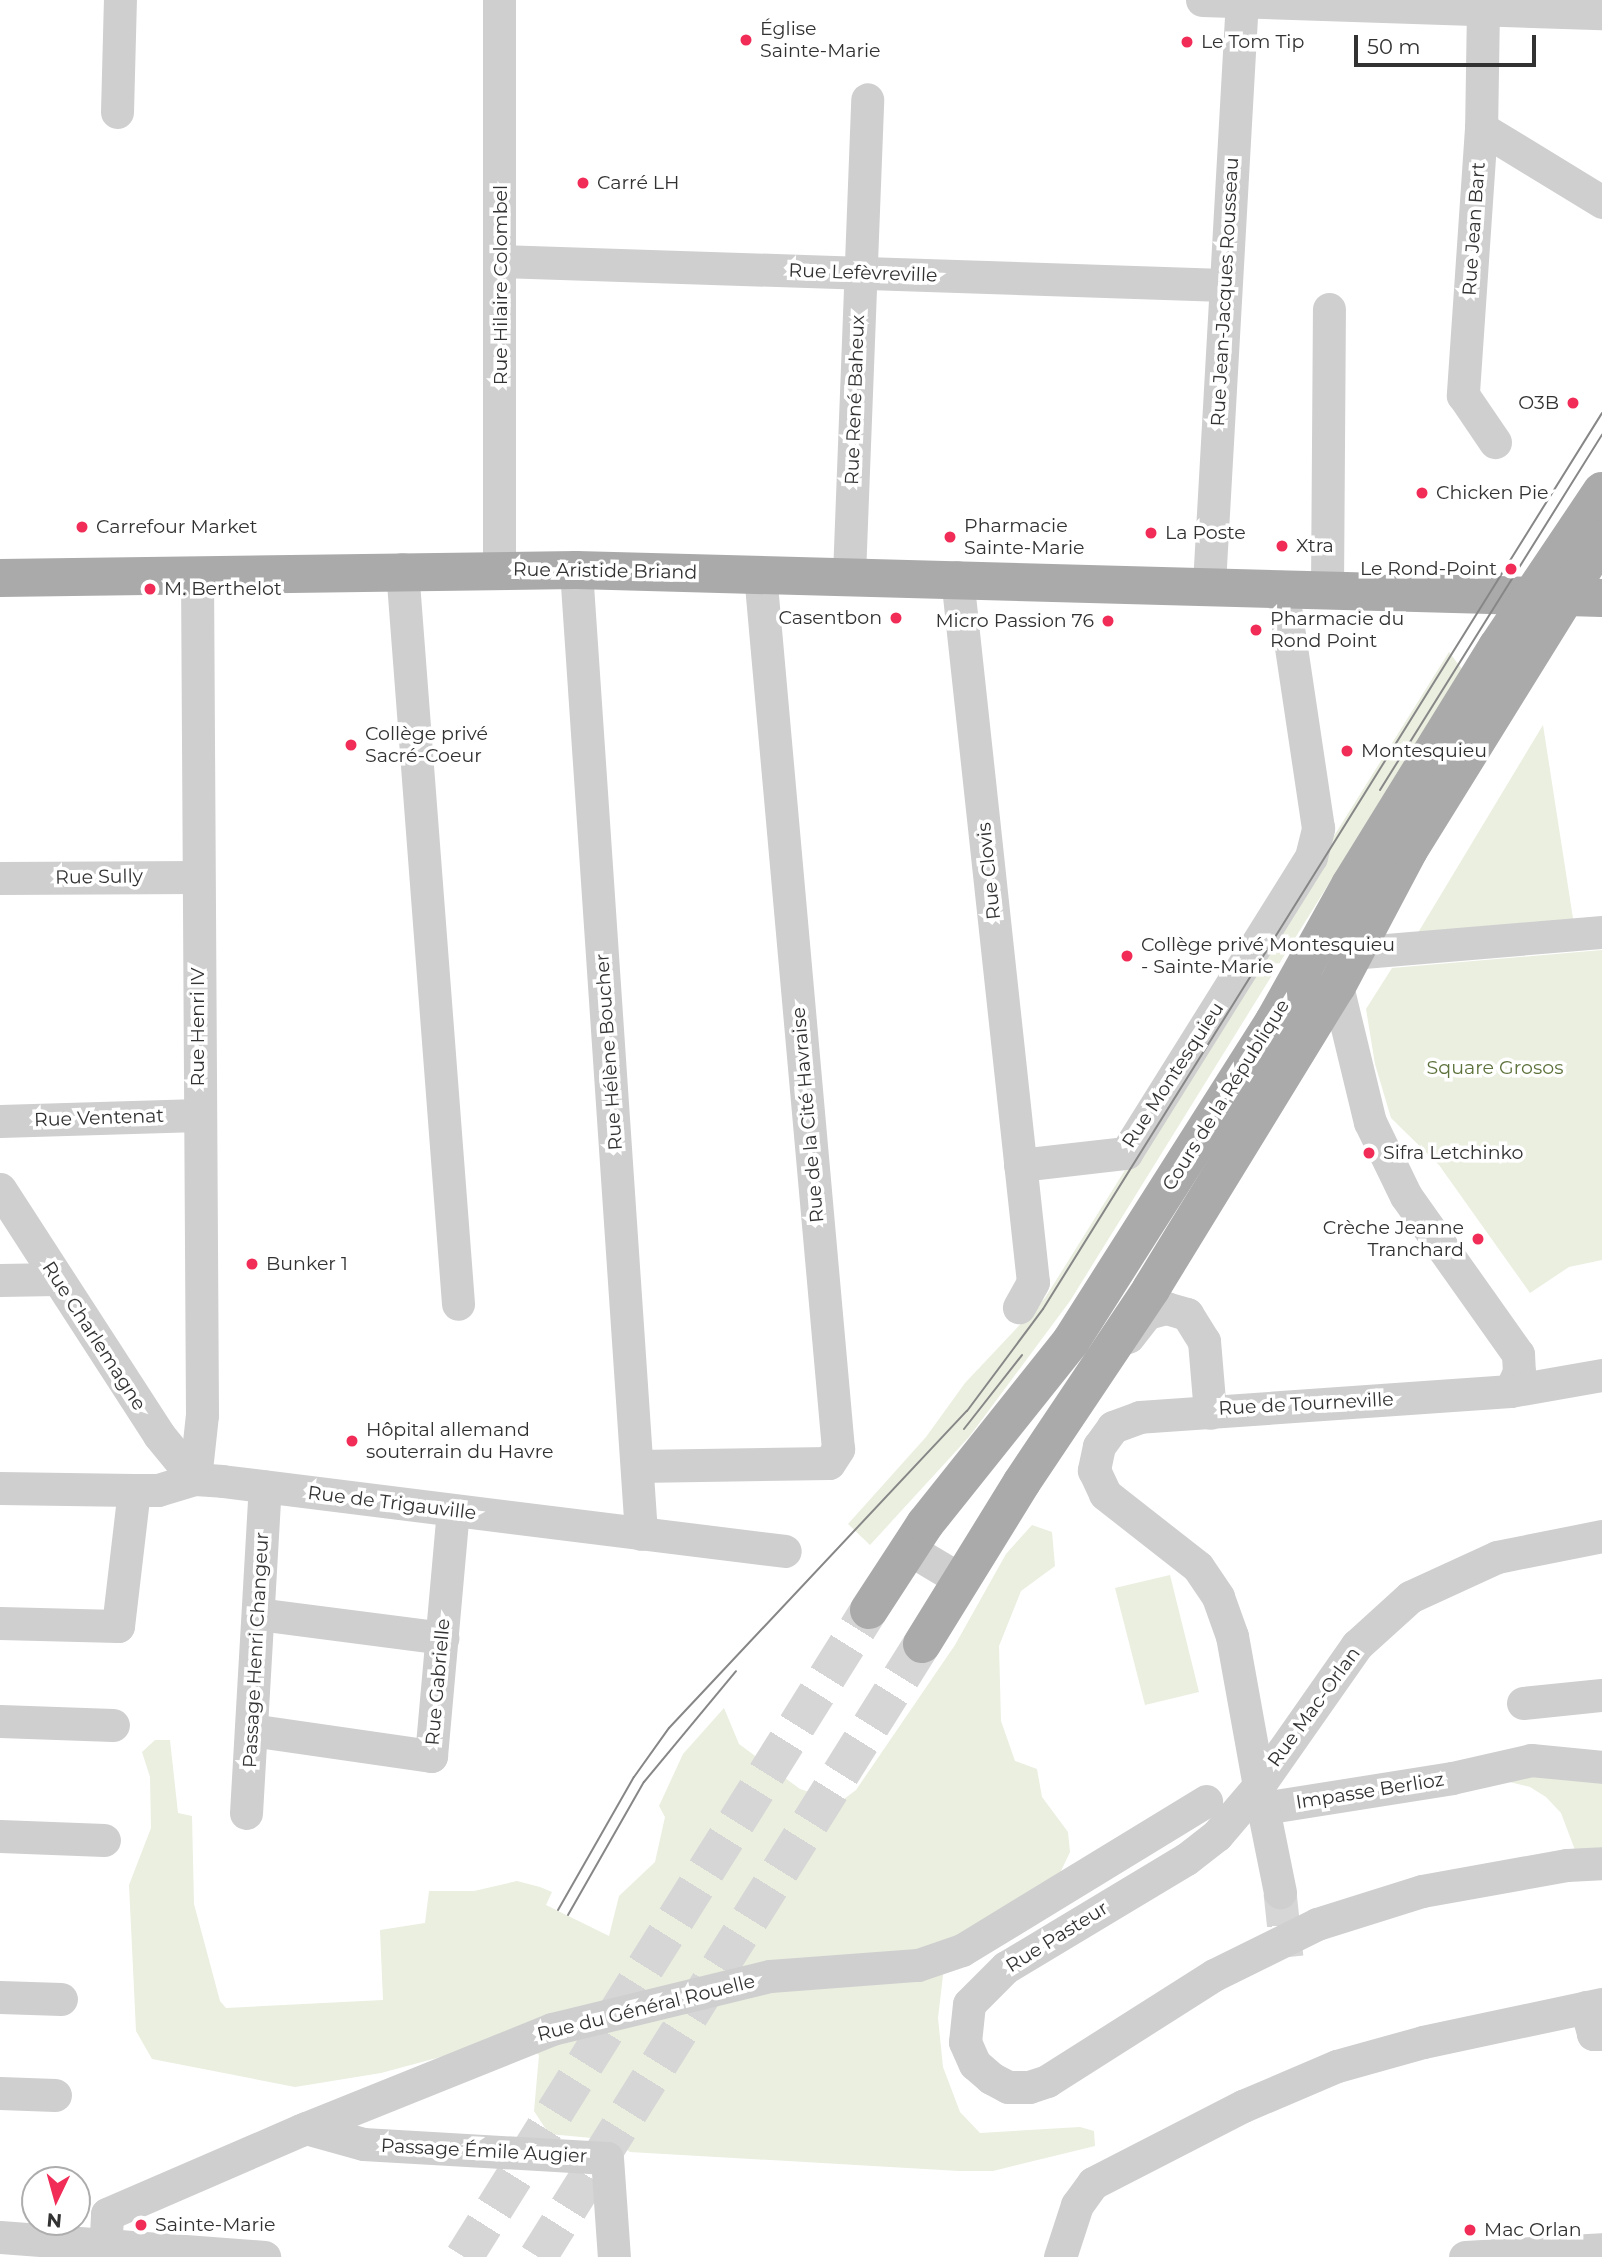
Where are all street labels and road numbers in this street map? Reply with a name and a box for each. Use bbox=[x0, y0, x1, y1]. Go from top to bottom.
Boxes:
street label: Rue Jean-Jacques Rousseau bbox=[1207, 157, 1243, 427]
street label: Rue Jean Bart bbox=[1458, 161, 1490, 297]
street label: Rue Hilaire Colombel bbox=[490, 185, 512, 385]
street label: Rue Lefèvreville bbox=[788, 259, 938, 287]
street label: Rue René Baheux bbox=[841, 315, 869, 485]
street label: Rue Aristide Briand bbox=[513, 558, 697, 584]
street label: Rue Clovis bbox=[973, 821, 1005, 921]
street label: Rue Sully bbox=[55, 865, 143, 889]
street label: Rue Hélène Boucher bbox=[591, 953, 627, 1151]
street label: Rue Henri IV bbox=[187, 967, 209, 1087]
street label: Cours de la République bbox=[1158, 995, 1294, 1195]
street label: Rue Montesquieu bbox=[1117, 998, 1229, 1152]
street label: Rue de la Cité Havraise bbox=[787, 1006, 829, 1224]
street label: Rue Ventenat bbox=[34, 1104, 164, 1132]
street label: Rue Charlemagne bbox=[37, 1257, 151, 1415]
street label: Rue de Tourneville bbox=[1218, 1388, 1394, 1420]
street label: Rue de Trigauville bbox=[306, 1481, 478, 1525]
street label: Passage Henri Changeur bbox=[238, 1531, 274, 1769]
street label: Rue Gabrielle bbox=[421, 1618, 455, 1746]
street label: Rue Mac-Orlan bbox=[1263, 1643, 1365, 1771]
street label: Impasse Berlioz bbox=[1294, 1768, 1446, 1814]
street label: Rue Pasteur bbox=[1002, 1897, 1112, 1977]
street label: Rue du Général Rouelle bbox=[535, 1970, 757, 2046]
street label: Passage Émile Augier bbox=[380, 2134, 588, 2168]

